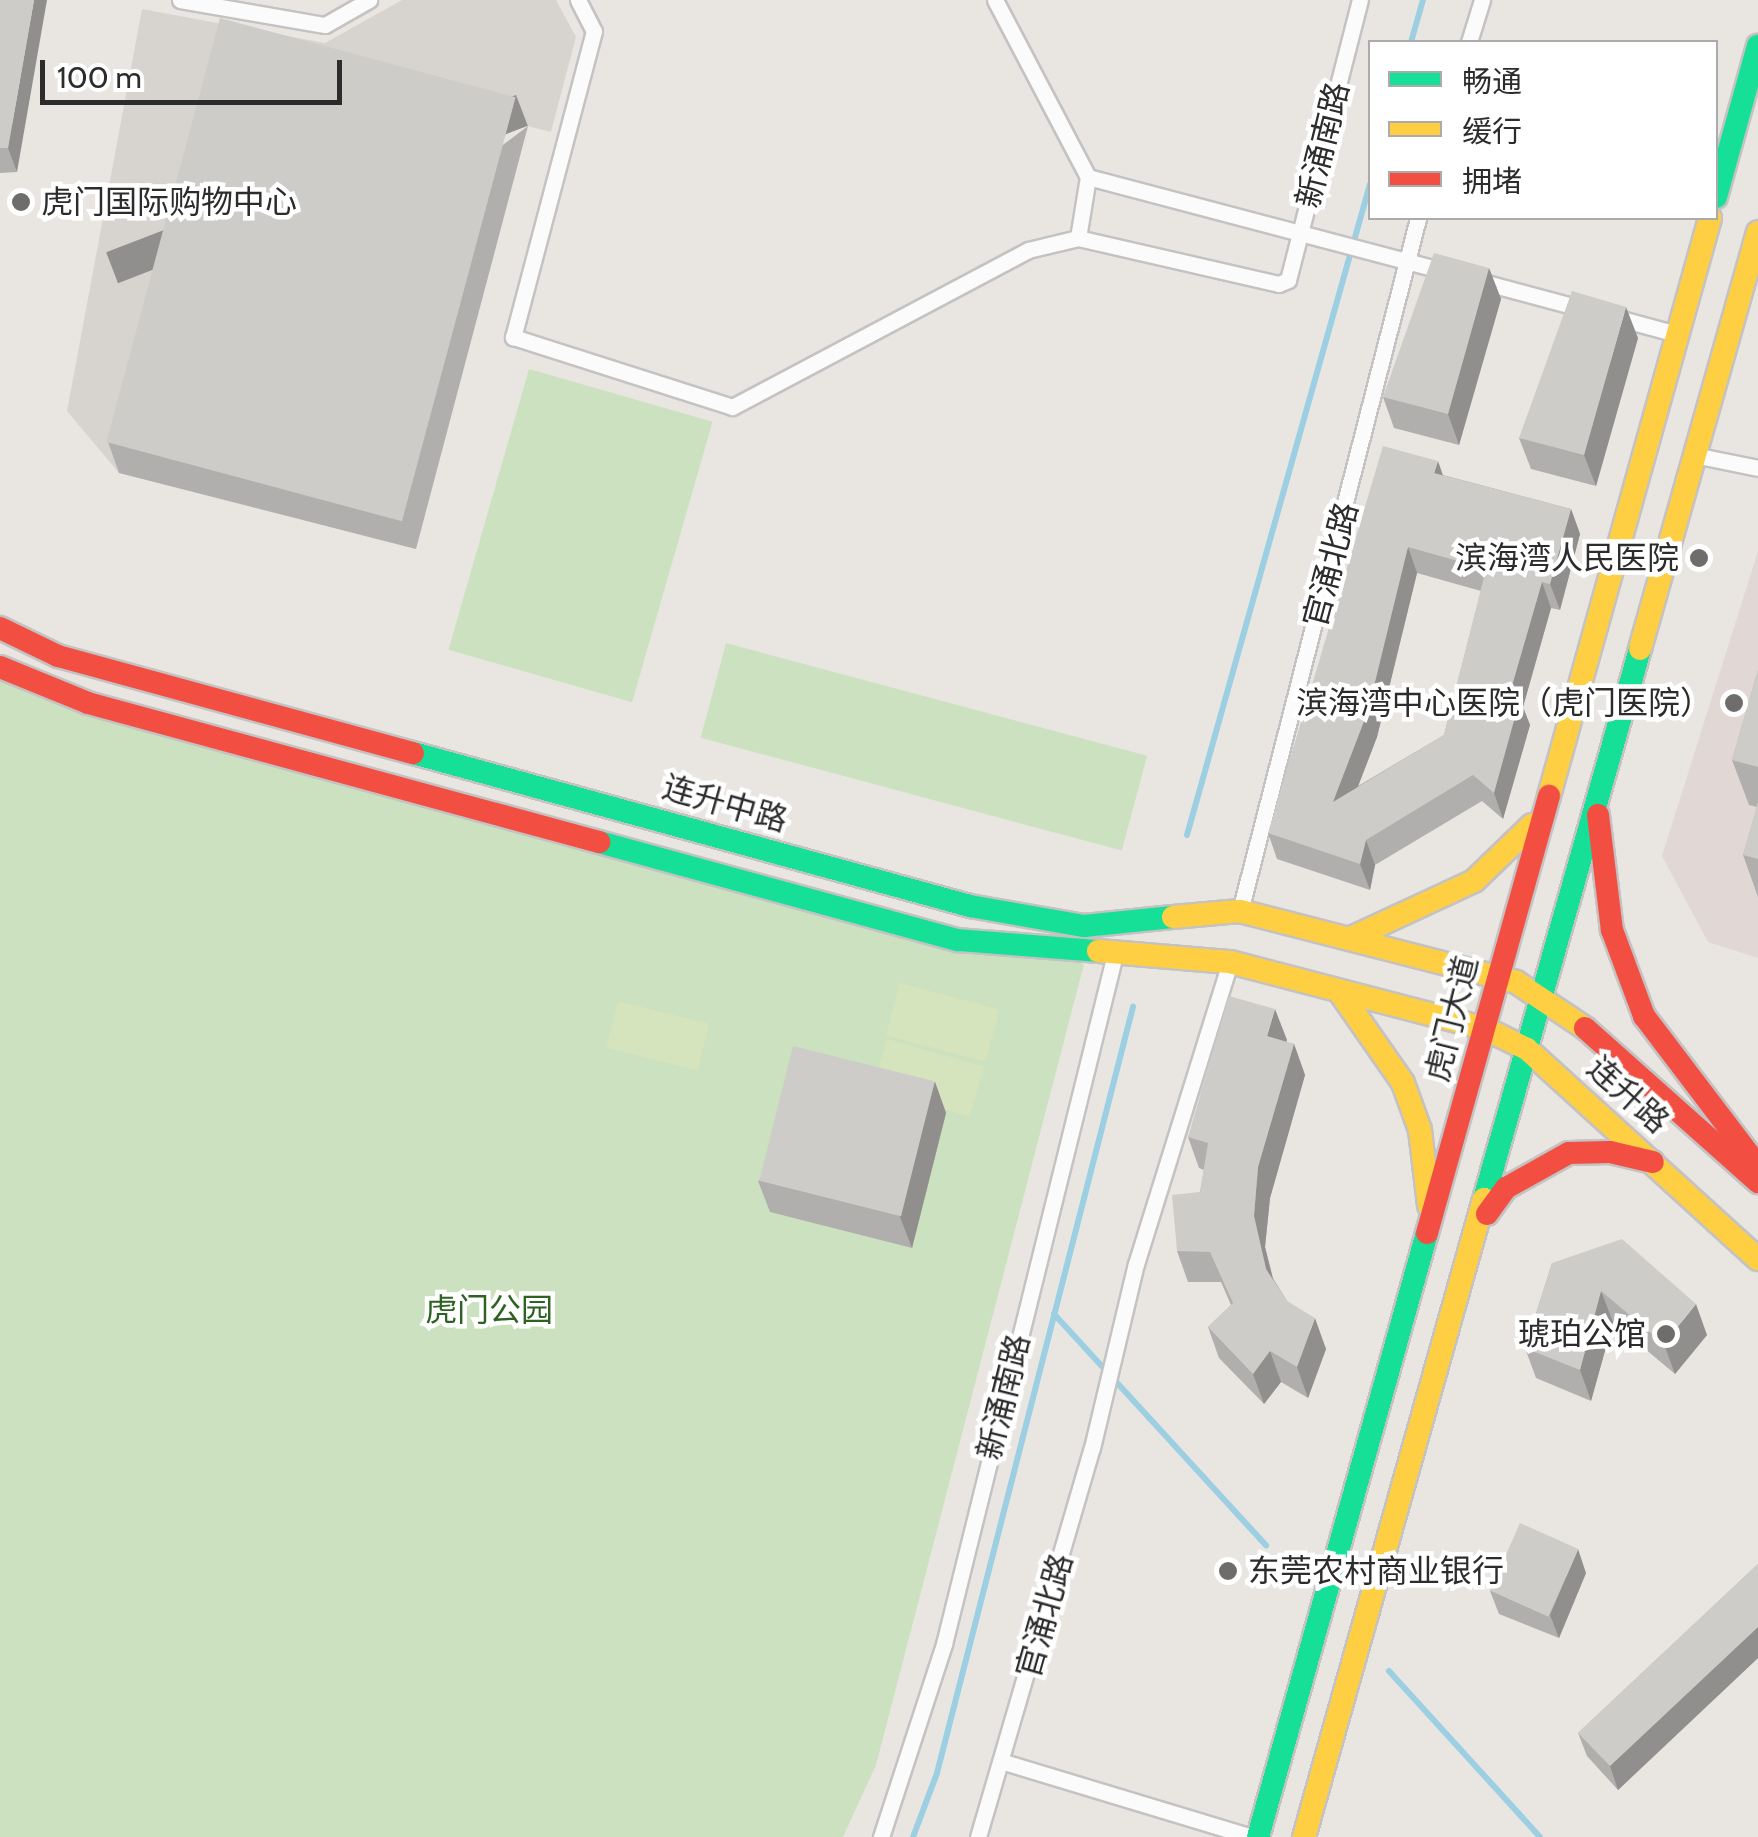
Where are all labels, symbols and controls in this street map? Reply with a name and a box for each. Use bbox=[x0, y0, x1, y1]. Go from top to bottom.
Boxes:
scale bar bbox=[45, 40, 348, 102]
legend bbox=[1368, 40, 1718, 220]
text: 100 m bbox=[57, 59, 142, 96]
text: 畅通 bbox=[1462, 63, 1522, 100]
street label: 新涌南路 bbox=[1289, 78, 1357, 212]
text: 缓行 bbox=[1462, 113, 1522, 150]
text: 拥堵 bbox=[1462, 163, 1522, 200]
place label: 虎门国际购物中心 bbox=[41, 183, 297, 221]
marker: 虎门国际购物中心 bbox=[10, 191, 32, 213]
street label: 官涌北路 bbox=[1296, 498, 1366, 632]
place label: 滨海湾人民医院 bbox=[1455, 539, 1679, 577]
marker: 滨海湾人民医院 bbox=[1688, 547, 1710, 569]
place label: 滨海湾中心医院（虎门医院） bbox=[1296, 684, 1712, 722]
marker: 滨海湾中心医院（虎门医院） bbox=[1721, 690, 1747, 716]
street label: 连升中路 bbox=[658, 768, 792, 840]
street label: 虎门大道 bbox=[1418, 952, 1486, 1086]
street label: 连升路 bbox=[1579, 1049, 1677, 1141]
park label: 虎门公园 bbox=[425, 1291, 553, 1329]
place label: 琥珀公馆 bbox=[1518, 1315, 1646, 1353]
marker: 琥珀公馆 bbox=[1655, 1323, 1677, 1345]
street label: 新涌南路 bbox=[970, 1330, 1038, 1464]
street label: 官涌北路 bbox=[1009, 1549, 1081, 1683]
place label: 东莞农村商业银行 bbox=[1248, 1552, 1504, 1590]
marker: 东莞农村商业银行 bbox=[1217, 1560, 1239, 1582]

